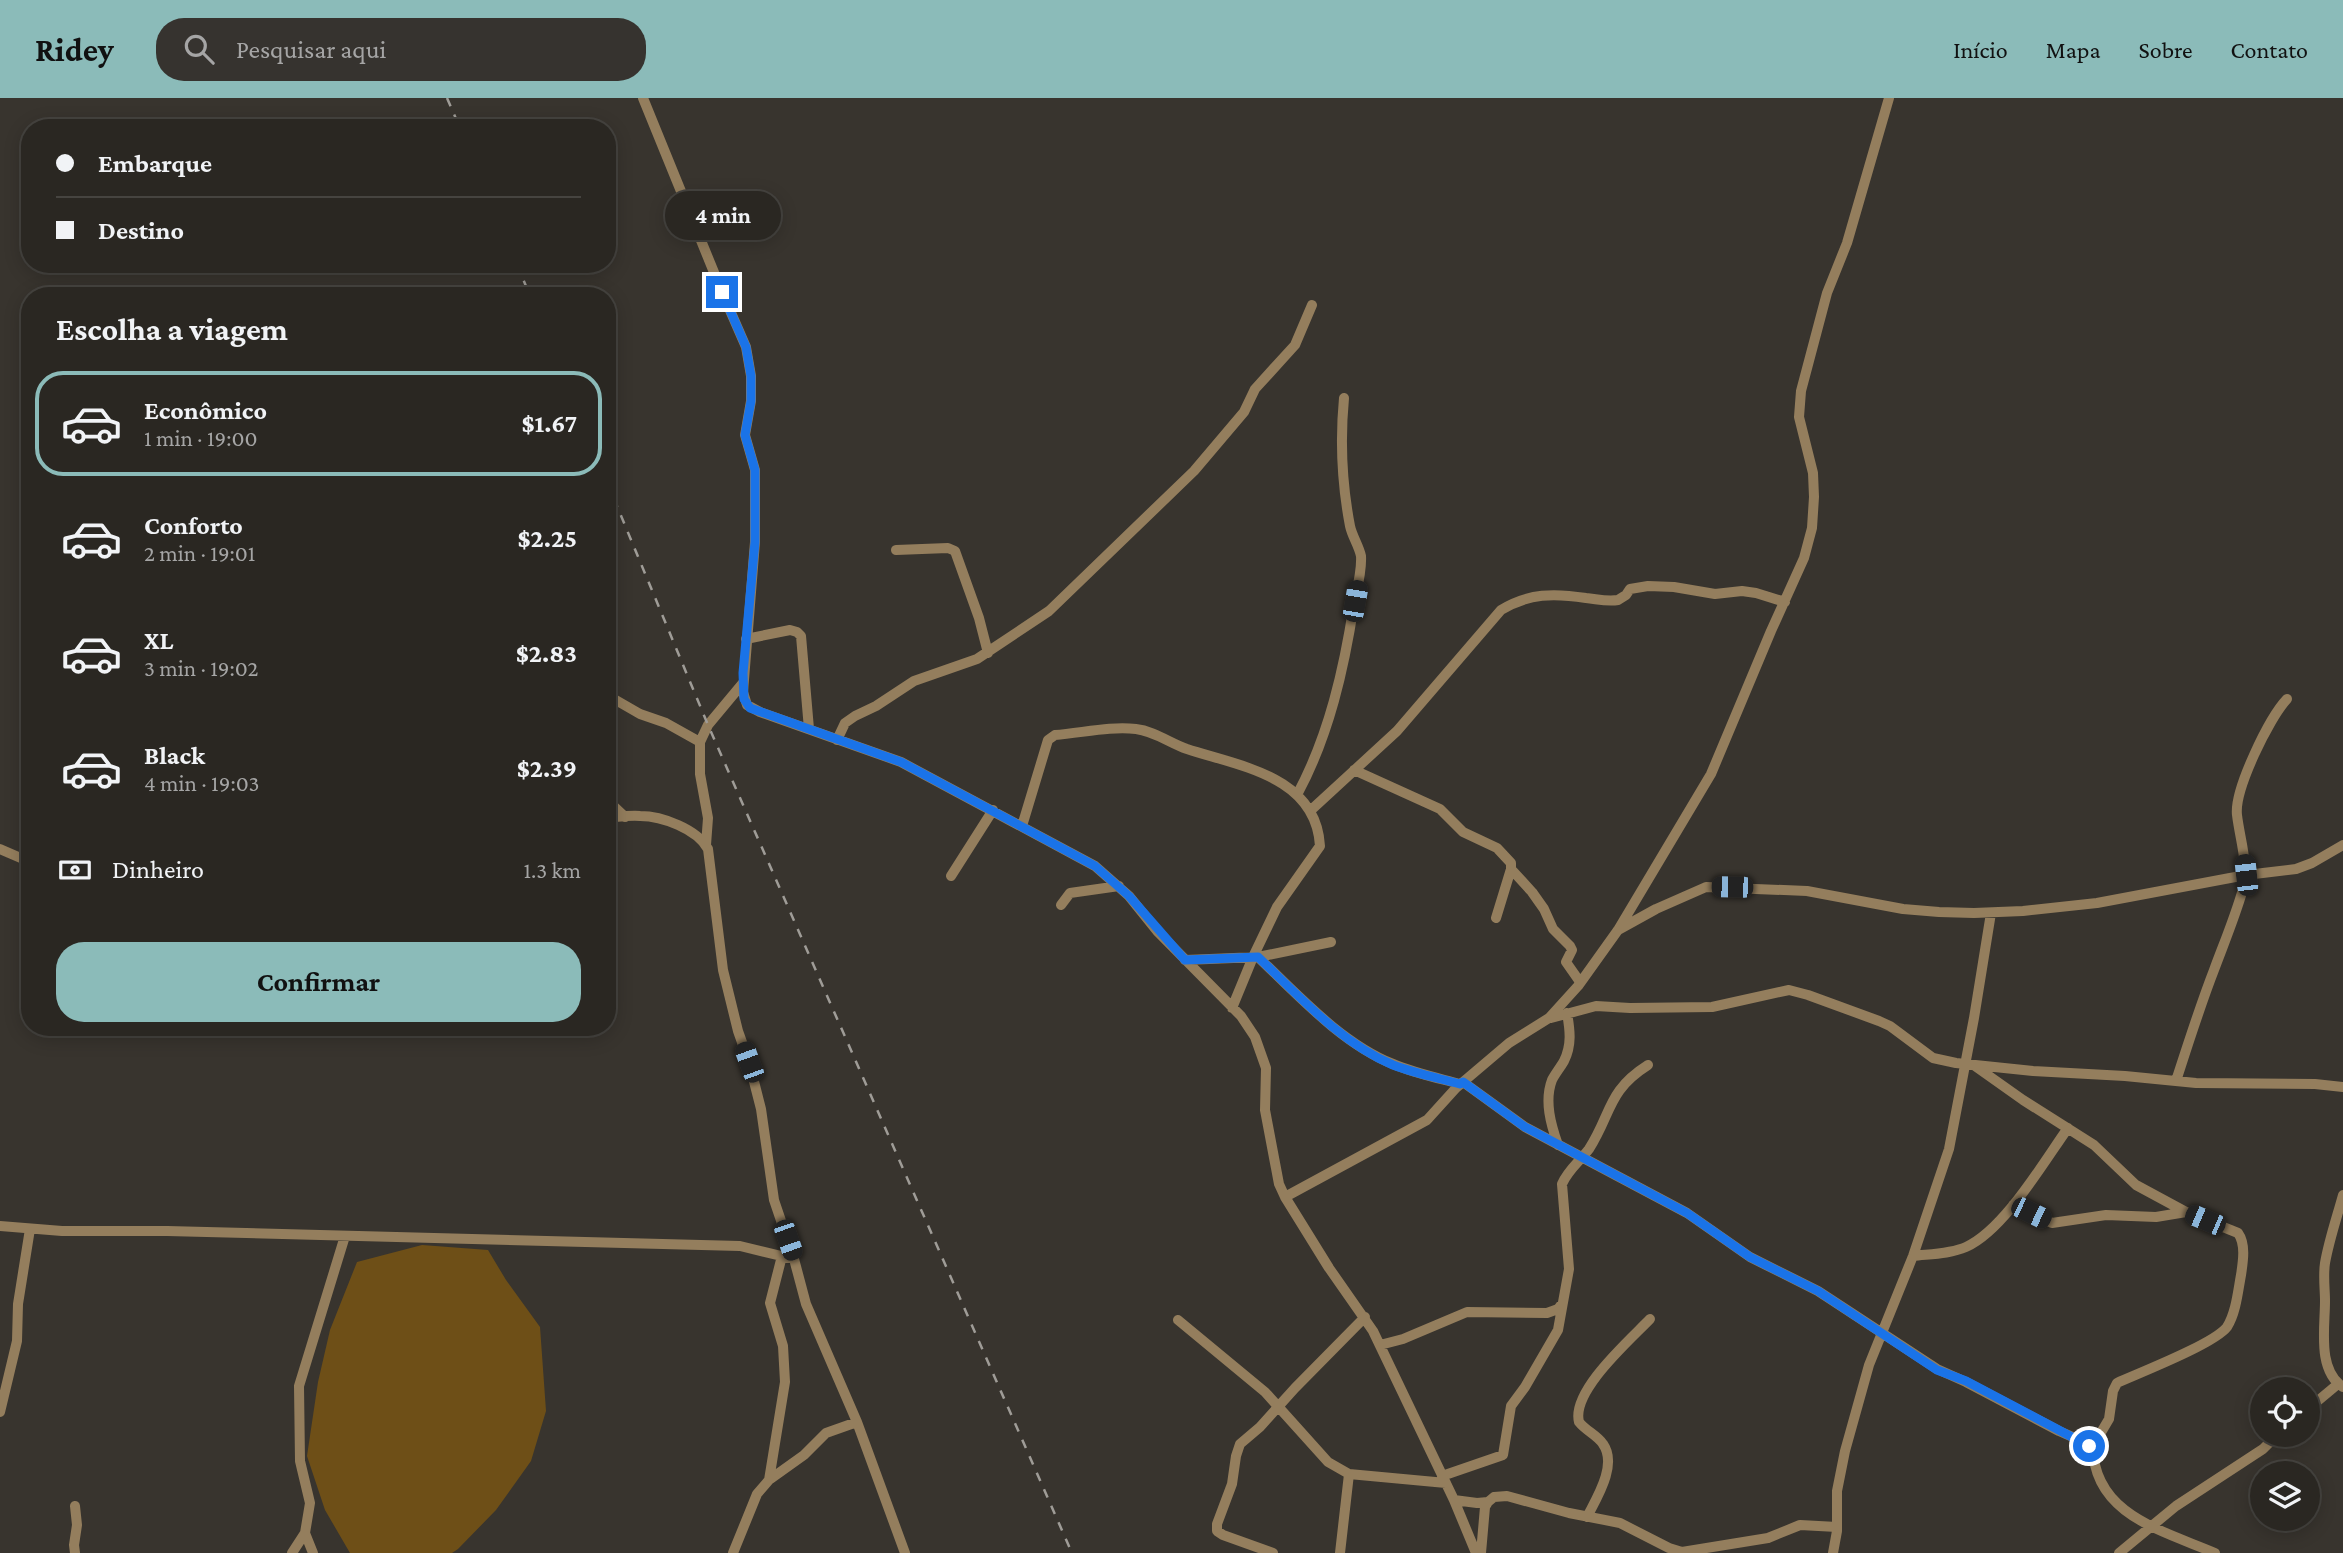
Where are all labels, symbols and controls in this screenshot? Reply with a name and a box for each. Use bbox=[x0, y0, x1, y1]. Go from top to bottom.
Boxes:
search box bbox=[156, 18, 646, 81]
icon: search bbox=[180, 30, 218, 68]
text: Ridey bbox=[35, 31, 114, 68]
text: Pesquisar aqui bbox=[236, 35, 386, 64]
text: Início bbox=[1953, 36, 2008, 63]
text: Mapa bbox=[2046, 36, 2101, 63]
text: Sobre bbox=[2139, 36, 2193, 63]
text: Contato bbox=[2231, 36, 2308, 63]
text: Embarque bbox=[98, 149, 212, 178]
callout: 4 min bbox=[664, 190, 780, 240]
text: 4 min bbox=[695, 202, 751, 228]
text: Destino bbox=[98, 216, 184, 245]
route end bbox=[706, 276, 738, 308]
text: Escolha a viagem bbox=[56, 311, 288, 347]
icon: car bbox=[60, 392, 123, 455]
text: Econômico bbox=[144, 396, 267, 425]
text: $1.67 bbox=[522, 409, 577, 438]
text: 1 min · 19:00 bbox=[144, 425, 258, 451]
icon: car bbox=[60, 507, 123, 570]
text: Conforto bbox=[144, 511, 243, 540]
text: $2.25 bbox=[518, 524, 577, 553]
text: 2 min · 19:01 bbox=[144, 540, 256, 566]
car bbox=[1342, 578, 1369, 624]
icon: car bbox=[60, 622, 123, 685]
text: XL bbox=[144, 626, 173, 655]
text: $2.83 bbox=[516, 639, 577, 668]
text: 3 min · 19:02 bbox=[144, 655, 259, 681]
icon: car bbox=[60, 737, 123, 800]
text: Black bbox=[144, 741, 205, 770]
text: $2.39 bbox=[517, 754, 577, 783]
text: 4 min · 19:03 bbox=[144, 770, 259, 796]
icon: cash bbox=[56, 851, 94, 889]
car bbox=[2234, 853, 2259, 897]
text: Dinheiro bbox=[112, 855, 204, 884]
text: 1.3 km bbox=[523, 857, 581, 883]
car bbox=[1711, 876, 1754, 898]
button: Confirmar bbox=[56, 942, 581, 1022]
car bbox=[732, 1039, 767, 1085]
car bbox=[2008, 1194, 2055, 1232]
car bbox=[2182, 1202, 2229, 1238]
car bbox=[772, 1217, 805, 1263]
map controls bbox=[2250, 1377, 2320, 1531]
button: locate bbox=[2250, 1377, 2320, 1447]
route start bbox=[2073, 1430, 2105, 1462]
button: layers bbox=[2250, 1461, 2320, 1531]

